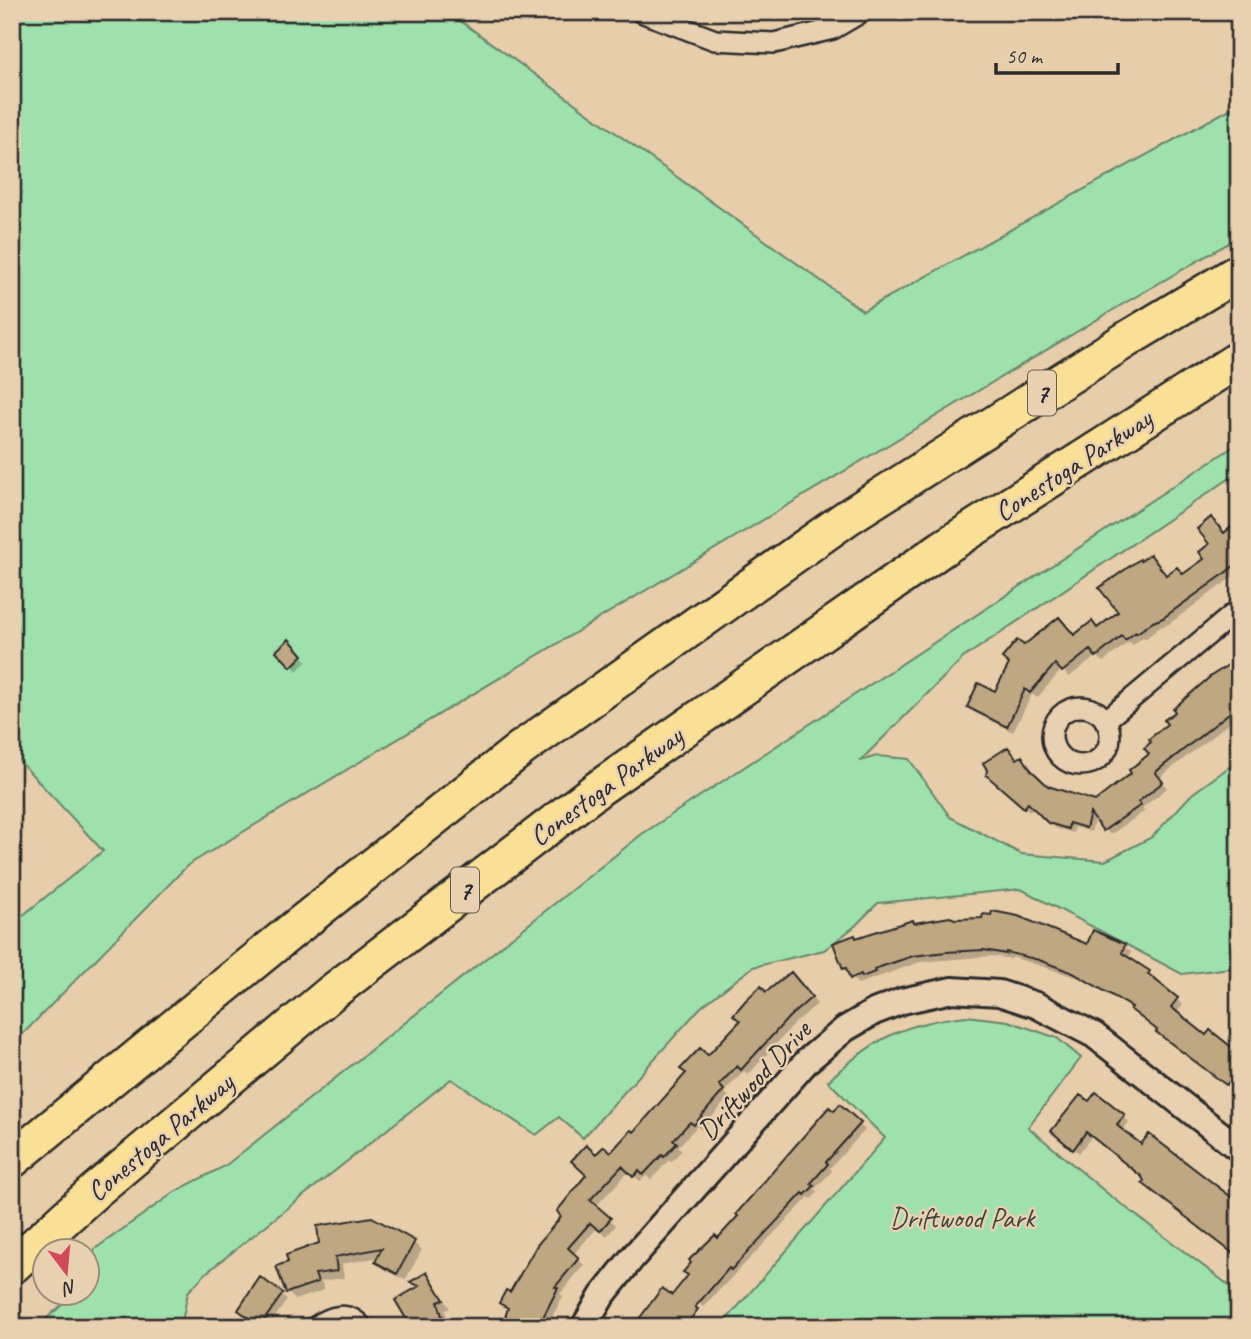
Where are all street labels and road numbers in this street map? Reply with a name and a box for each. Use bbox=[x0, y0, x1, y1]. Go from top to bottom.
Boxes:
road number: 7 bbox=[1028, 370, 1056, 416]
street label: Conestoga Parkway bbox=[988, 400, 1161, 529]
street label: Conestoga Parkway bbox=[522, 717, 692, 853]
road number: 7 bbox=[451, 868, 479, 912]
street label: Driftwood Drive bbox=[690, 1012, 819, 1147]
street label: Conestoga Parkway bbox=[79, 1064, 242, 1209]

